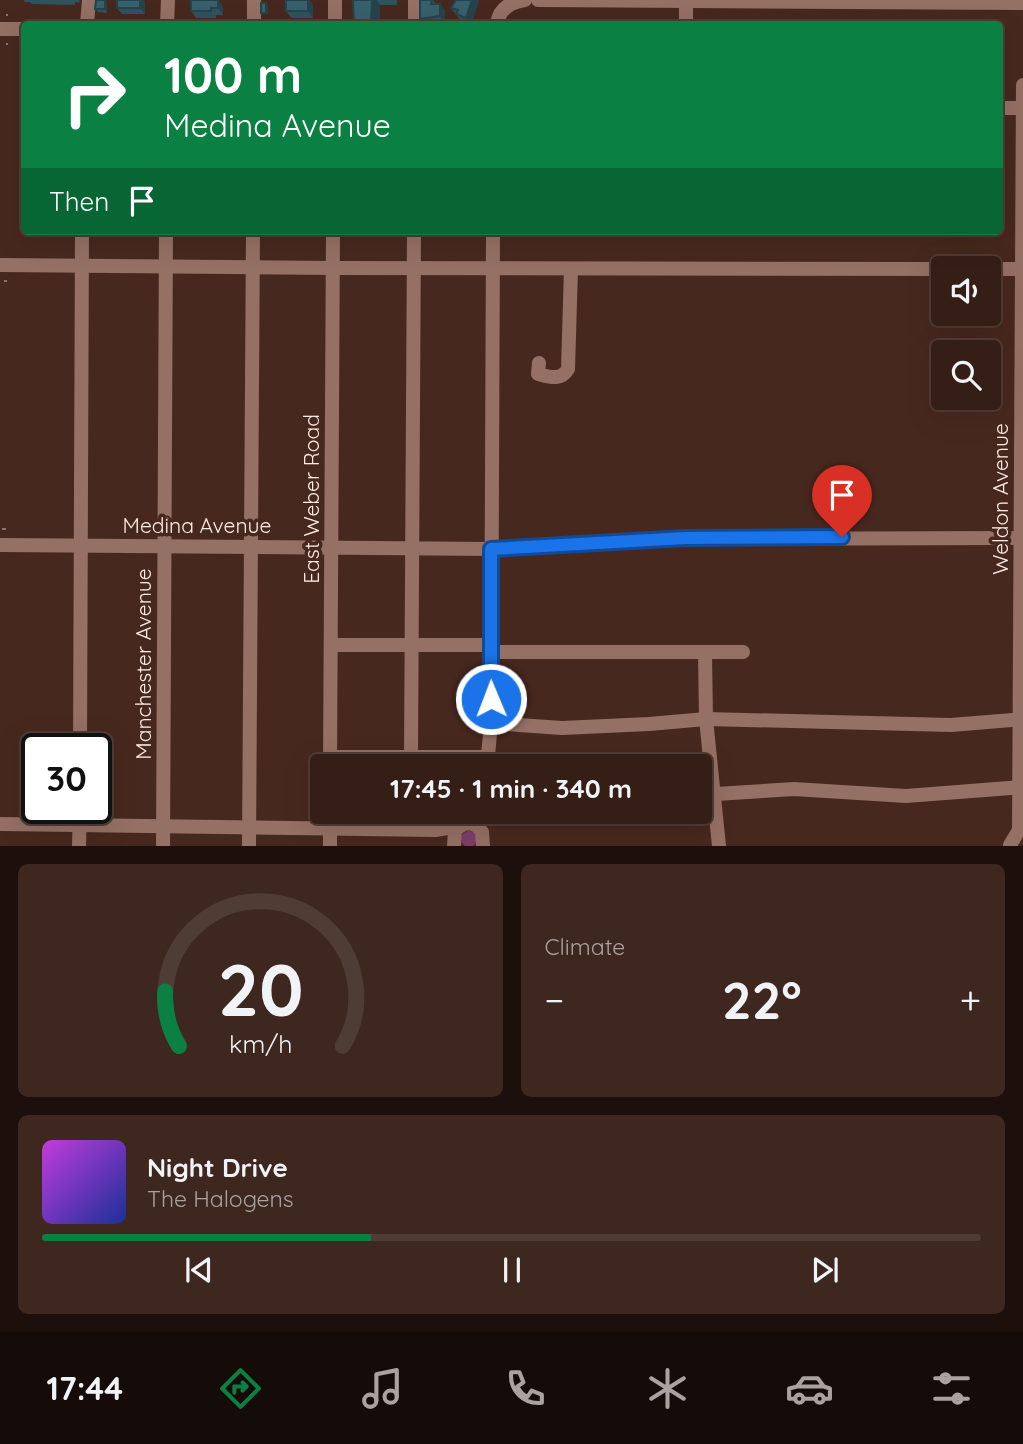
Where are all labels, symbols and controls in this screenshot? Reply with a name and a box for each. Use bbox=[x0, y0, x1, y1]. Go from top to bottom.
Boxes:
text: 100 m bbox=[164, 44, 302, 105]
icon: right bbox=[49, 49, 140, 140]
text: Medina Avenue bbox=[164, 105, 391, 145]
icon: arrive bbox=[123, 182, 161, 220]
text: Then bbox=[49, 185, 109, 218]
map controls bbox=[931, 256, 1001, 410]
button: sound bbox=[931, 256, 1001, 326]
button: search bbox=[931, 340, 1001, 410]
street label: East Weber Road bbox=[298, 414, 324, 584]
street label: Weldon Avenue bbox=[987, 423, 1013, 575]
pin bbox=[812, 465, 872, 537]
icon: arrive bbox=[823, 476, 861, 514]
street label: Medina Avenue bbox=[123, 512, 271, 538]
street label: Manchester Avenue bbox=[130, 568, 156, 760]
position arrow bbox=[454, 662, 528, 736]
speed limit sign: 30 bbox=[21, 733, 112, 824]
text: 17:45 · 1 min · 340 m bbox=[390, 772, 632, 805]
text: Climate bbox=[545, 932, 625, 961]
text: 20 bbox=[217, 944, 303, 1035]
text: 22° bbox=[722, 967, 802, 1032]
text: − bbox=[545, 976, 564, 1024]
text: + bbox=[960, 976, 981, 1024]
text: km/h bbox=[229, 1028, 292, 1059]
text: Night Drive bbox=[147, 1151, 288, 1184]
text: The Halogens bbox=[147, 1184, 294, 1213]
icon: previous bbox=[180, 1251, 218, 1289]
icon: pause bbox=[493, 1251, 531, 1289]
icon: next bbox=[806, 1251, 844, 1289]
icon: directions bbox=[216, 1364, 265, 1413]
icon: music bbox=[358, 1364, 407, 1413]
icon: phone bbox=[501, 1364, 550, 1413]
icon: climate bbox=[643, 1364, 692, 1413]
icon: car bbox=[785, 1364, 834, 1413]
icon: filters bbox=[927, 1364, 976, 1413]
text: 17:44 bbox=[47, 1368, 123, 1408]

